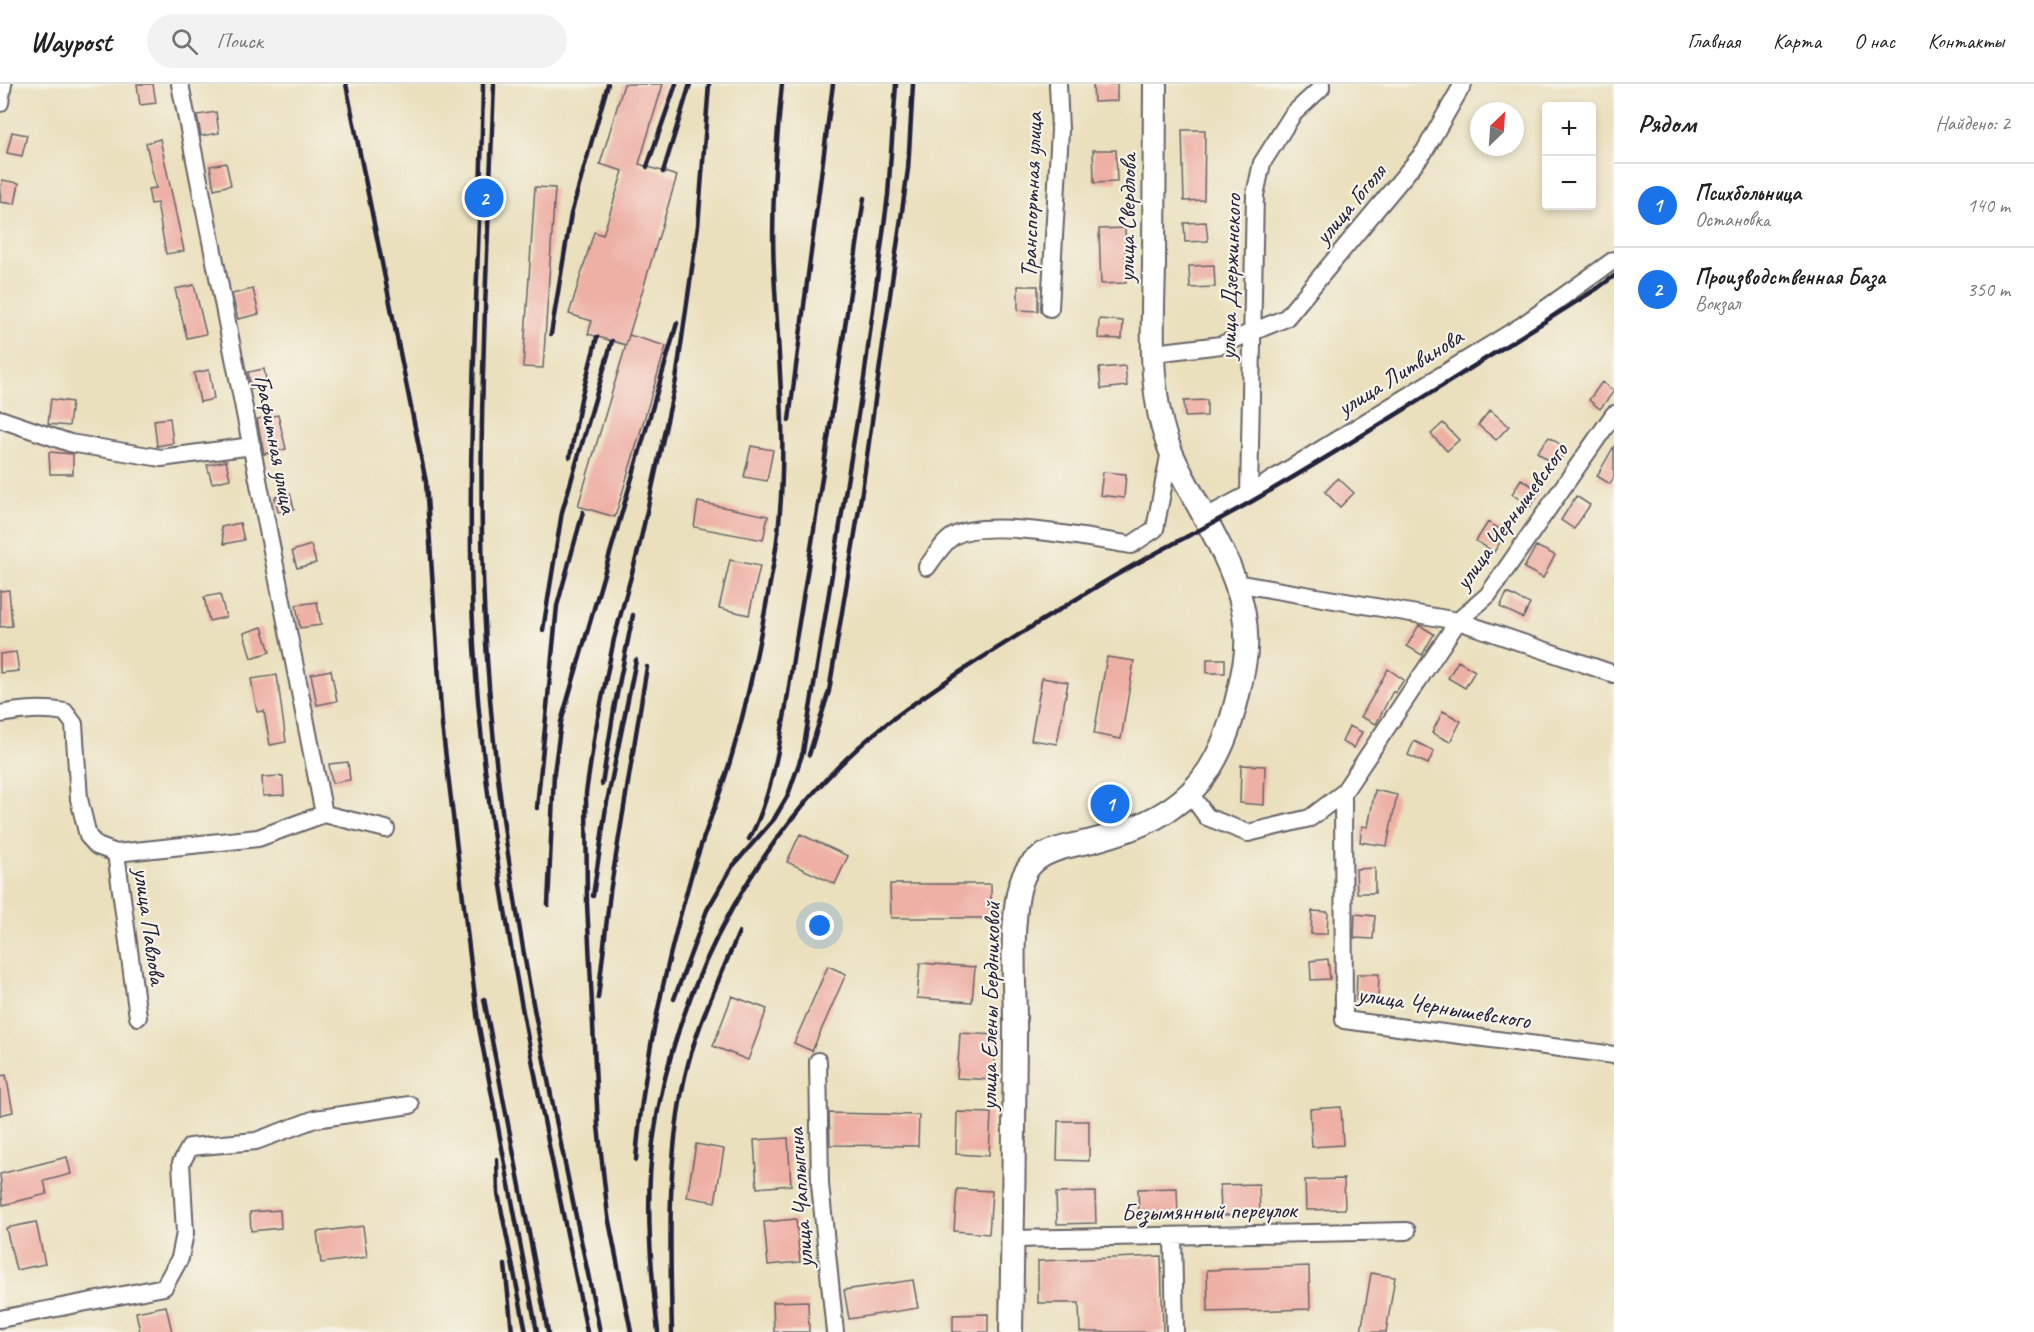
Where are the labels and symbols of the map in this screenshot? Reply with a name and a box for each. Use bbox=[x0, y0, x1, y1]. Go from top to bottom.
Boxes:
north arrow bbox=[1470, 102, 1524, 156]
street label: Транспортная улица bbox=[1013, 110, 1049, 278]
street label: улица Свердлова bbox=[1111, 151, 1143, 285]
street label: улица Гоголя bbox=[1306, 156, 1393, 252]
pin: 2 bbox=[464, 176, 504, 220]
street label: улица Дзержинского bbox=[1212, 192, 1248, 363]
street label: улица Литвинова bbox=[1330, 321, 1470, 424]
street label: Графитная улица bbox=[248, 372, 304, 517]
street label: улица Чернышевского bbox=[1446, 435, 1575, 597]
pin: 1 bbox=[1090, 782, 1130, 826]
street label: улица Павлова bbox=[127, 864, 173, 988]
street label: улица Елены Бердниковой bbox=[973, 899, 1007, 1113]
your location bbox=[805, 911, 834, 940]
street label: улица Чернышевского bbox=[1354, 978, 1534, 1036]
street label: улица Чаплыгина bbox=[780, 1126, 820, 1271]
street label: Безымянный переулок bbox=[1121, 1194, 1299, 1229]

